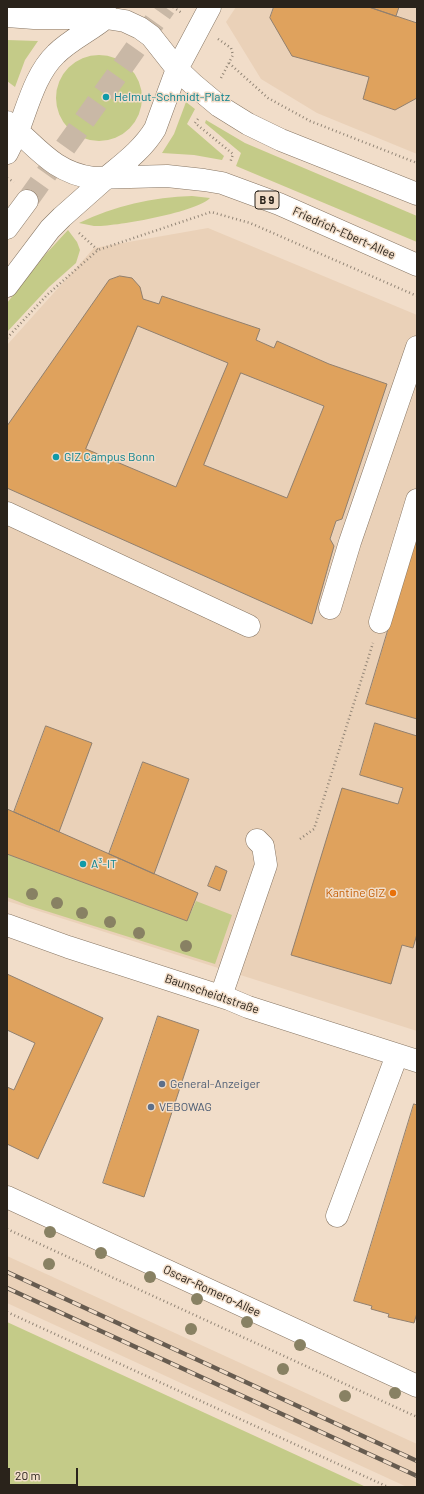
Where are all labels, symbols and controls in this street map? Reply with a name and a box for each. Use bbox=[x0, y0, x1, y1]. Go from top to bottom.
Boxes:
place label: Helmut-Schmidt-Platz bbox=[114, 90, 230, 104]
marker: Helmut-Schmidt-Platz bbox=[101, 92, 111, 102]
road number: B 9 bbox=[255, 191, 279, 209]
street label: Friedrich-Ebert-Allee bbox=[290, 204, 398, 262]
place label: GIZ Campus Bonn bbox=[64, 450, 155, 464]
marker: GIZ Campus Bonn bbox=[51, 452, 61, 462]
place label: A³-IT bbox=[91, 857, 117, 871]
marker: A³-IT bbox=[78, 859, 88, 869]
place label: Kantine GIZ bbox=[325, 886, 385, 900]
marker: Kantine GIZ bbox=[388, 888, 398, 898]
street label: Baunscheidtstraße bbox=[163, 971, 261, 1017]
place label: General-Anzeiger bbox=[170, 1077, 260, 1091]
marker: General-Anzeiger bbox=[157, 1079, 167, 1089]
place label: VEBOWAG bbox=[159, 1100, 212, 1114]
marker: VEBOWAG bbox=[146, 1102, 156, 1112]
street label: Oscar-Romero-Allee bbox=[161, 1262, 263, 1320]
scale bar bbox=[10, 1460, 80, 1486]
text: 20 m bbox=[15, 1468, 41, 1482]

